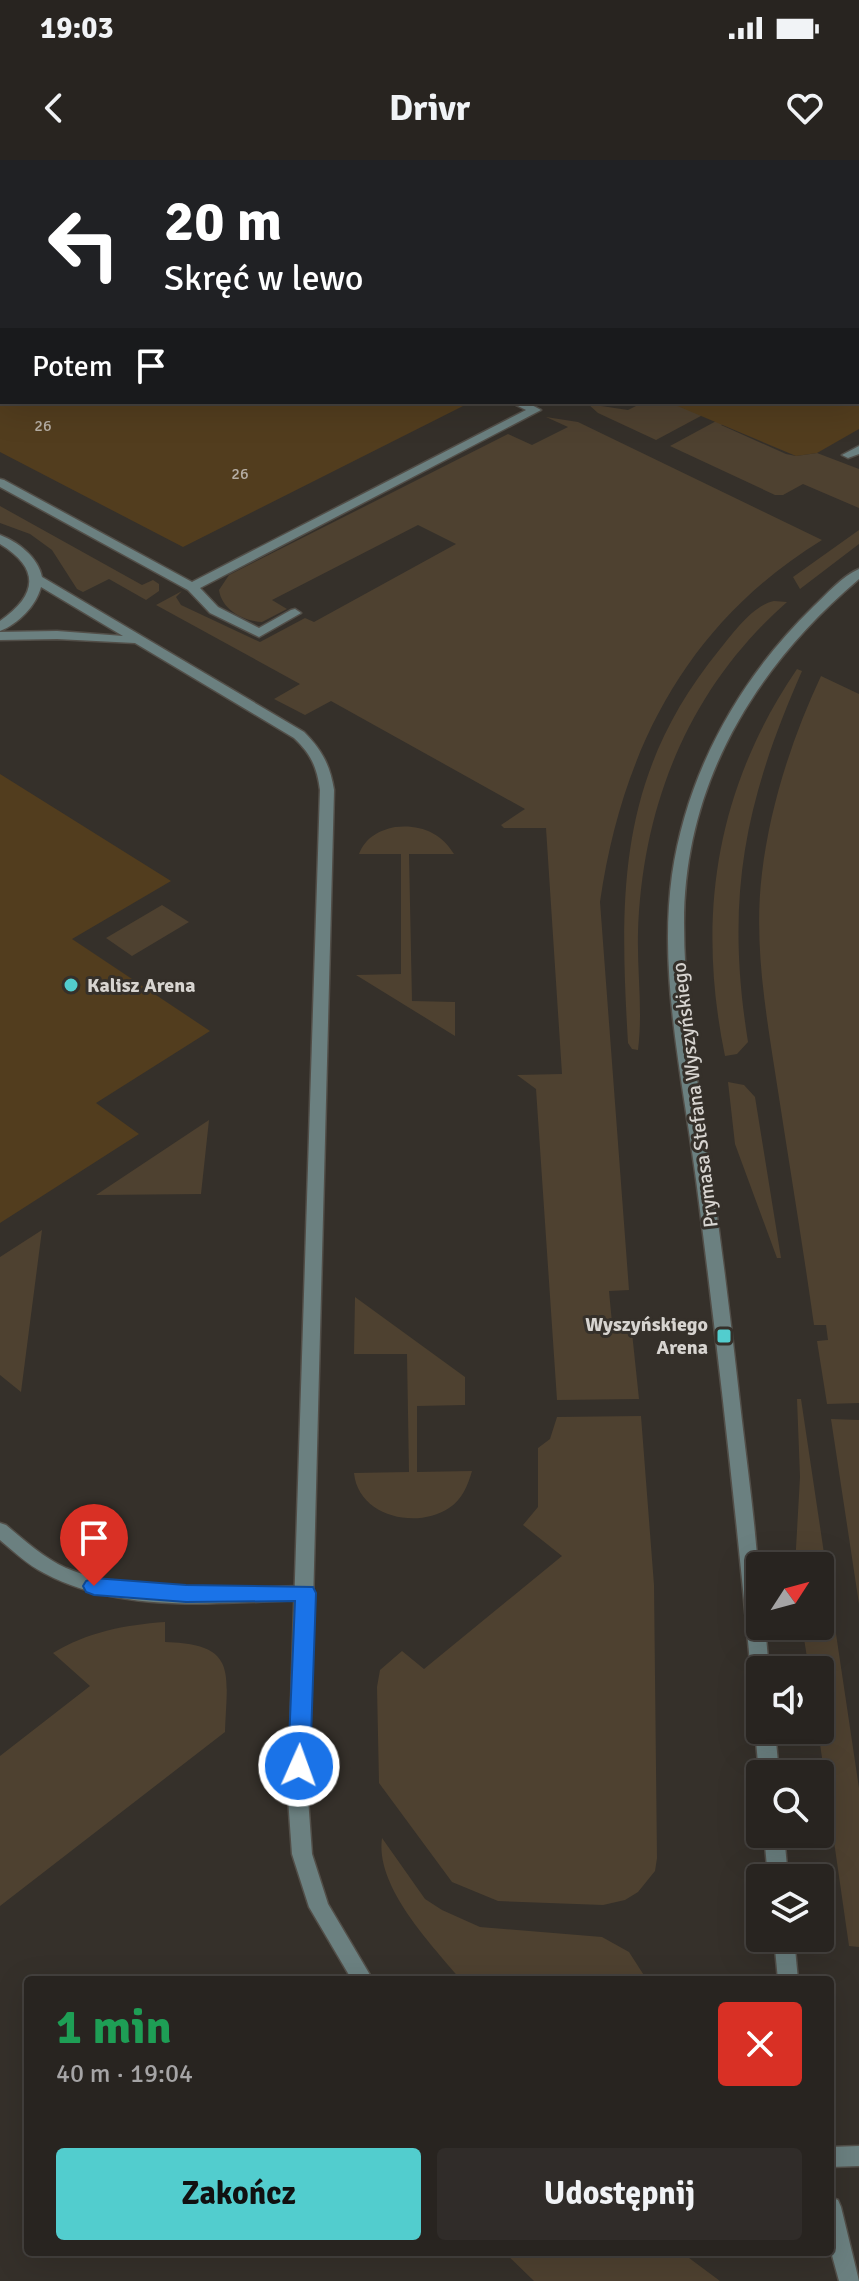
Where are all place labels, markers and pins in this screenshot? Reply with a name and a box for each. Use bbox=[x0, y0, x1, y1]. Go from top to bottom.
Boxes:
place label: Kalisz Arena bbox=[87, 973, 195, 998]
marker: Kalisz Arena bbox=[62, 976, 80, 994]
place label: Wyszyńskiego Arena bbox=[585, 1312, 708, 1360]
marker: Wyszyńskiego Arena bbox=[715, 1327, 733, 1345]
pin bbox=[60, 1504, 128, 1586]

